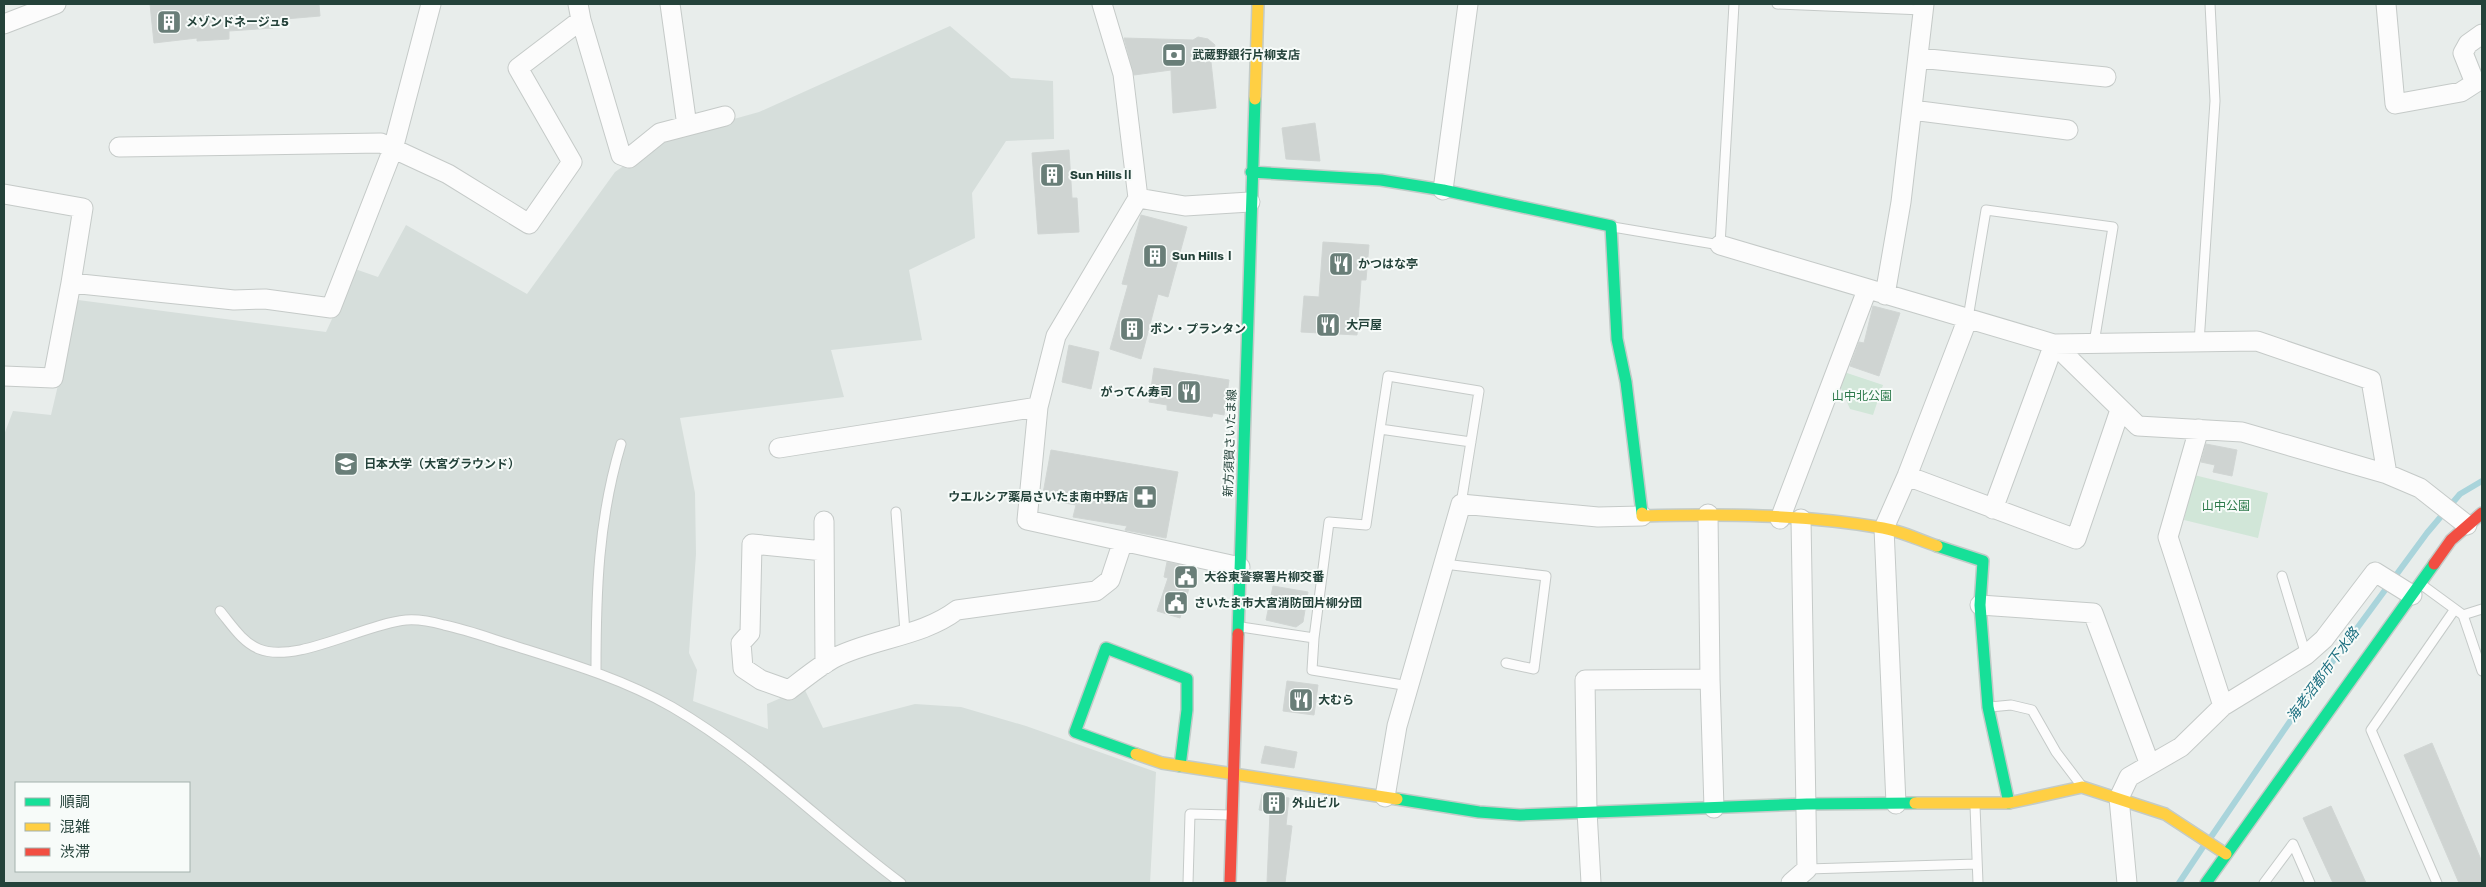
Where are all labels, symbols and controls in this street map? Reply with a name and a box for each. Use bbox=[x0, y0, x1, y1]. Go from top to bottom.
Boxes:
building icon: メゾンドネージュ5 bbox=[156, 9, 182, 35]
place label: メゾンドネージュ5 bbox=[186, 15, 289, 29]
bank icon: 武蔵野銀行片柳支店 bbox=[1161, 42, 1187, 68]
place label: 武蔵野銀行片柳支店 bbox=[1192, 48, 1300, 62]
building icon: Sun HillsⅡ bbox=[1039, 162, 1065, 188]
place label: Sun HillsⅡ bbox=[1070, 168, 1134, 182]
building icon: Sun HillsⅠ bbox=[1142, 243, 1168, 269]
place label: Sun HillsⅠ bbox=[1172, 249, 1236, 263]
restaurant icon: かつはな亭 bbox=[1328, 251, 1354, 277]
place label: かつはな亭 bbox=[1358, 257, 1418, 271]
restaurant icon: 大戸屋 bbox=[1315, 312, 1341, 338]
building icon: ボン・プランタン bbox=[1119, 316, 1145, 342]
place label: 大戸屋 bbox=[1346, 318, 1382, 332]
place label: ボン・プランタン bbox=[1150, 322, 1246, 336]
restaurant icon: がってん寿司 bbox=[1176, 379, 1202, 405]
place label: がってん寿司 bbox=[1101, 385, 1172, 399]
street label: 新方須賀さいたま線 bbox=[1221, 389, 1239, 497]
park label: 山中北公園 bbox=[1832, 389, 1892, 403]
school or university icon: 日本大学（大宮グラウンド） bbox=[333, 451, 359, 477]
place label: 日本大学（大宮グラウンド） bbox=[364, 457, 520, 471]
pharmacy icon: ウエルシア薬局さいたま南中野店 bbox=[1132, 484, 1158, 510]
place label: ウエルシア薬局さいたま南中野店 bbox=[948, 490, 1128, 504]
park label: 山中公園 bbox=[2202, 499, 2250, 513]
public building icon: 大谷東警察署片柳交番 bbox=[1173, 564, 1199, 590]
place label: 大谷東警察署片柳交番 bbox=[1204, 570, 1325, 584]
public building icon: さいたま市大宮消防団片柳分団 bbox=[1163, 590, 1189, 616]
place label: さいたま市大宮消防団片柳分団 bbox=[1194, 596, 1362, 610]
water label: 海老沼都市下水路 bbox=[2283, 624, 2363, 725]
restaurant icon: 大むら bbox=[1288, 687, 1314, 713]
place label: 大むら bbox=[1318, 693, 1354, 707]
legend bbox=[15, 782, 190, 872]
building icon: 外山ビル bbox=[1261, 790, 1287, 816]
text: 順調 bbox=[60, 793, 90, 811]
place label: 外山ビル bbox=[1292, 796, 1340, 810]
text: 混雑 bbox=[60, 818, 90, 836]
text: 渋滞 bbox=[60, 843, 90, 861]

